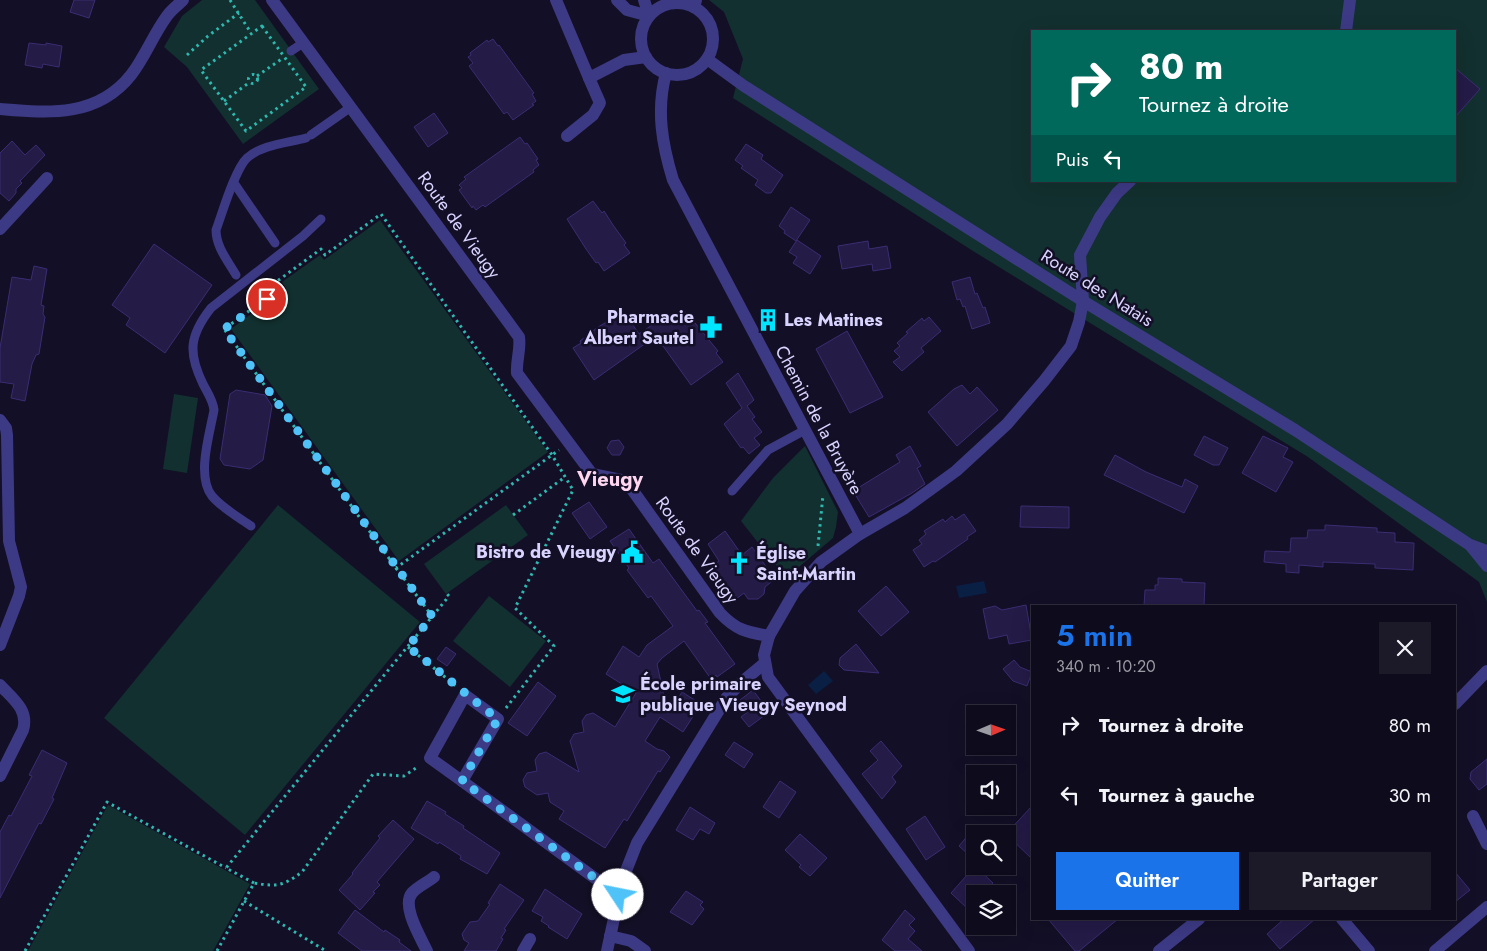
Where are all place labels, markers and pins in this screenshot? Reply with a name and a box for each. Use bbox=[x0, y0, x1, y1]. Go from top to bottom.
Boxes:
pin bbox=[246, 278, 288, 320]
place label: Pharmacie Albert Sautel bbox=[583, 304, 694, 351]
building icon: Les Matines bbox=[755, 307, 781, 333]
place label: Les Matines bbox=[784, 307, 883, 333]
pharmacy icon: Pharmacie Albert Sautel bbox=[698, 314, 724, 340]
place label: Bistro de Vieugy bbox=[476, 539, 617, 565]
public building icon: Bistro de Vieugy bbox=[619, 539, 645, 565]
place label: Église Saint-Martin bbox=[756, 540, 856, 587]
church icon: Église Saint-Martin bbox=[726, 550, 752, 576]
place label: École primaire publique Vieugy Seynod bbox=[640, 671, 847, 718]
school or university icon: École primaire publique Vieugy Seynod bbox=[610, 681, 636, 707]

